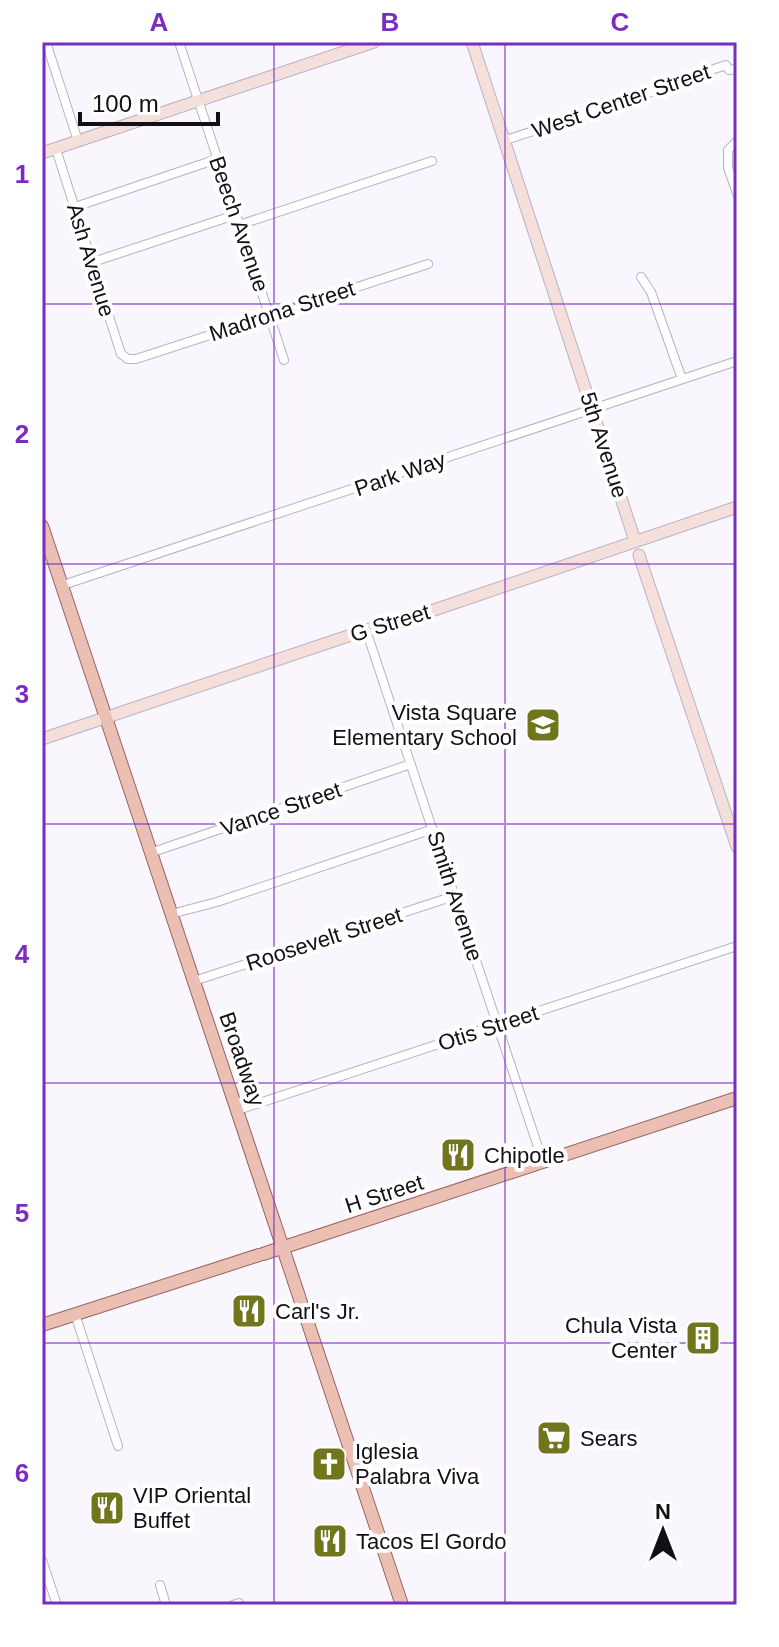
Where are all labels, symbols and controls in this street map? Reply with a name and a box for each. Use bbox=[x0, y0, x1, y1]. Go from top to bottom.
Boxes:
text: A bbox=[150, 7, 169, 37]
text: B bbox=[381, 7, 399, 37]
text: C bbox=[611, 7, 630, 37]
street label: West Center Street bbox=[529, 59, 713, 143]
scale bar bbox=[80, 76, 218, 126]
text: 100 m bbox=[92, 90, 159, 117]
street label: Beech Avenue bbox=[204, 153, 274, 295]
text: 1 bbox=[15, 159, 29, 189]
street label: Ash Avenue bbox=[62, 200, 120, 320]
street label: Madrona Street bbox=[206, 276, 358, 346]
street label: 5th Avenue bbox=[575, 389, 633, 501]
text: 2 bbox=[15, 419, 29, 449]
street label: Park Way bbox=[351, 447, 449, 501]
street label: G Street bbox=[347, 599, 433, 647]
text: 3 bbox=[15, 679, 29, 709]
place label: Vista Square Elementary School bbox=[332, 700, 517, 750]
school or university icon: Vista Square Elementary School bbox=[524, 706, 562, 744]
street label: Vance Street bbox=[218, 777, 344, 841]
street label: Smith Avenue bbox=[422, 828, 488, 964]
street label: Roosevelt Street bbox=[243, 902, 405, 976]
text: 4 bbox=[15, 939, 30, 969]
street label: Otis Street bbox=[435, 1000, 541, 1056]
street label: Broadway bbox=[214, 1009, 270, 1109]
restaurant icon: Chipotle bbox=[439, 1136, 477, 1174]
place label: Chipotle bbox=[484, 1143, 565, 1168]
street label: H Street bbox=[342, 1170, 426, 1218]
text: 5 bbox=[15, 1198, 29, 1228]
restaurant icon: Carl's Jr. bbox=[230, 1292, 268, 1330]
place label: Carl's Jr. bbox=[275, 1299, 360, 1324]
place label: Chula Vista Center bbox=[565, 1313, 678, 1363]
building icon: Chula Vista Center bbox=[684, 1319, 722, 1357]
supermarket icon: Sears bbox=[535, 1419, 573, 1457]
place label: Sears bbox=[580, 1426, 637, 1451]
place label: Iglesia Palabra Viva bbox=[355, 1439, 480, 1489]
church icon: Iglesia Palabra Viva bbox=[310, 1445, 348, 1483]
text: 6 bbox=[15, 1458, 29, 1488]
place label: VIP Oriental Buffet bbox=[133, 1483, 251, 1533]
restaurant icon: VIP Oriental Buffet bbox=[88, 1489, 126, 1527]
north arrow bbox=[623, 1491, 703, 1571]
text: N bbox=[655, 1499, 671, 1524]
restaurant icon: Tacos El Gordo bbox=[311, 1522, 349, 1560]
place label: Tacos El Gordo bbox=[356, 1529, 506, 1554]

